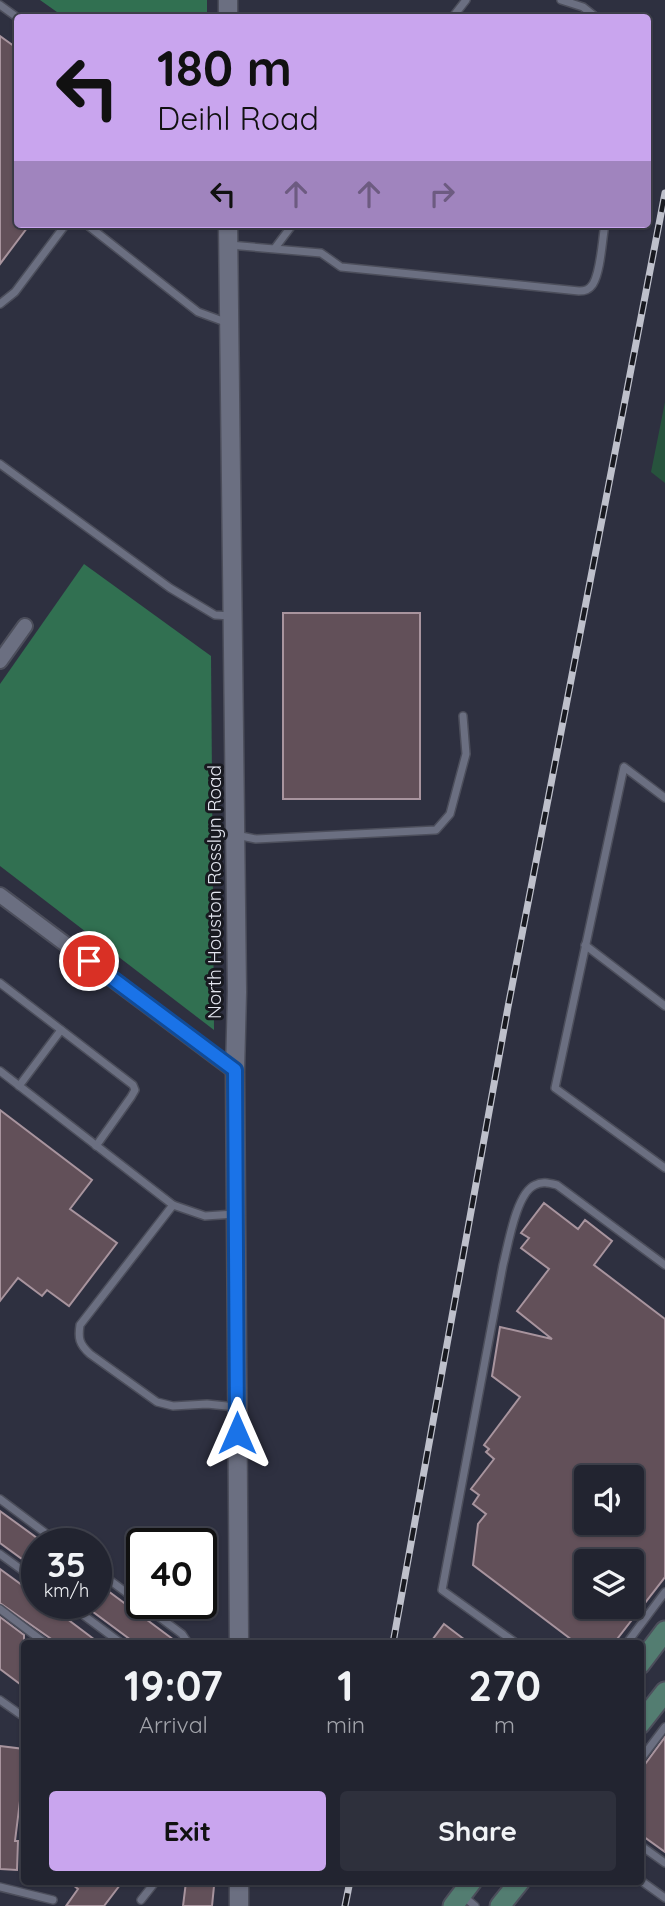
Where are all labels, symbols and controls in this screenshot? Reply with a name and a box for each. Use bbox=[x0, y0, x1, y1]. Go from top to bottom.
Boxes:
text: 180 m bbox=[157, 37, 292, 98]
icon: left bbox=[42, 42, 133, 133]
text: Deihl Road bbox=[157, 98, 319, 138]
icon: left bbox=[204, 175, 242, 213]
icon: ahead bbox=[277, 175, 315, 213]
icon: ahead bbox=[350, 175, 388, 213]
icon: right bbox=[423, 175, 461, 213]
street label: North Houston Rosslyn Road bbox=[202, 765, 226, 1019]
pin bbox=[59, 931, 119, 991]
icon: arrive bbox=[70, 942, 108, 980]
position arrow bbox=[200, 1396, 274, 1470]
map controls bbox=[574, 1465, 644, 1619]
button: sound bbox=[574, 1465, 644, 1535]
speed limit sign: 40 bbox=[126, 1528, 217, 1619]
text: 35 bbox=[47, 1542, 86, 1586]
button: layers bbox=[574, 1549, 644, 1619]
text: km/h bbox=[44, 1579, 89, 1602]
text: 19:07 bbox=[124, 1659, 223, 1712]
text: 1 bbox=[337, 1659, 354, 1712]
text: 270 bbox=[468, 1659, 541, 1712]
text: Arrival bbox=[139, 1710, 208, 1739]
text: min bbox=[326, 1710, 365, 1739]
text: m bbox=[494, 1710, 515, 1739]
button: Exit bbox=[49, 1791, 326, 1871]
button: Share bbox=[340, 1791, 616, 1871]

